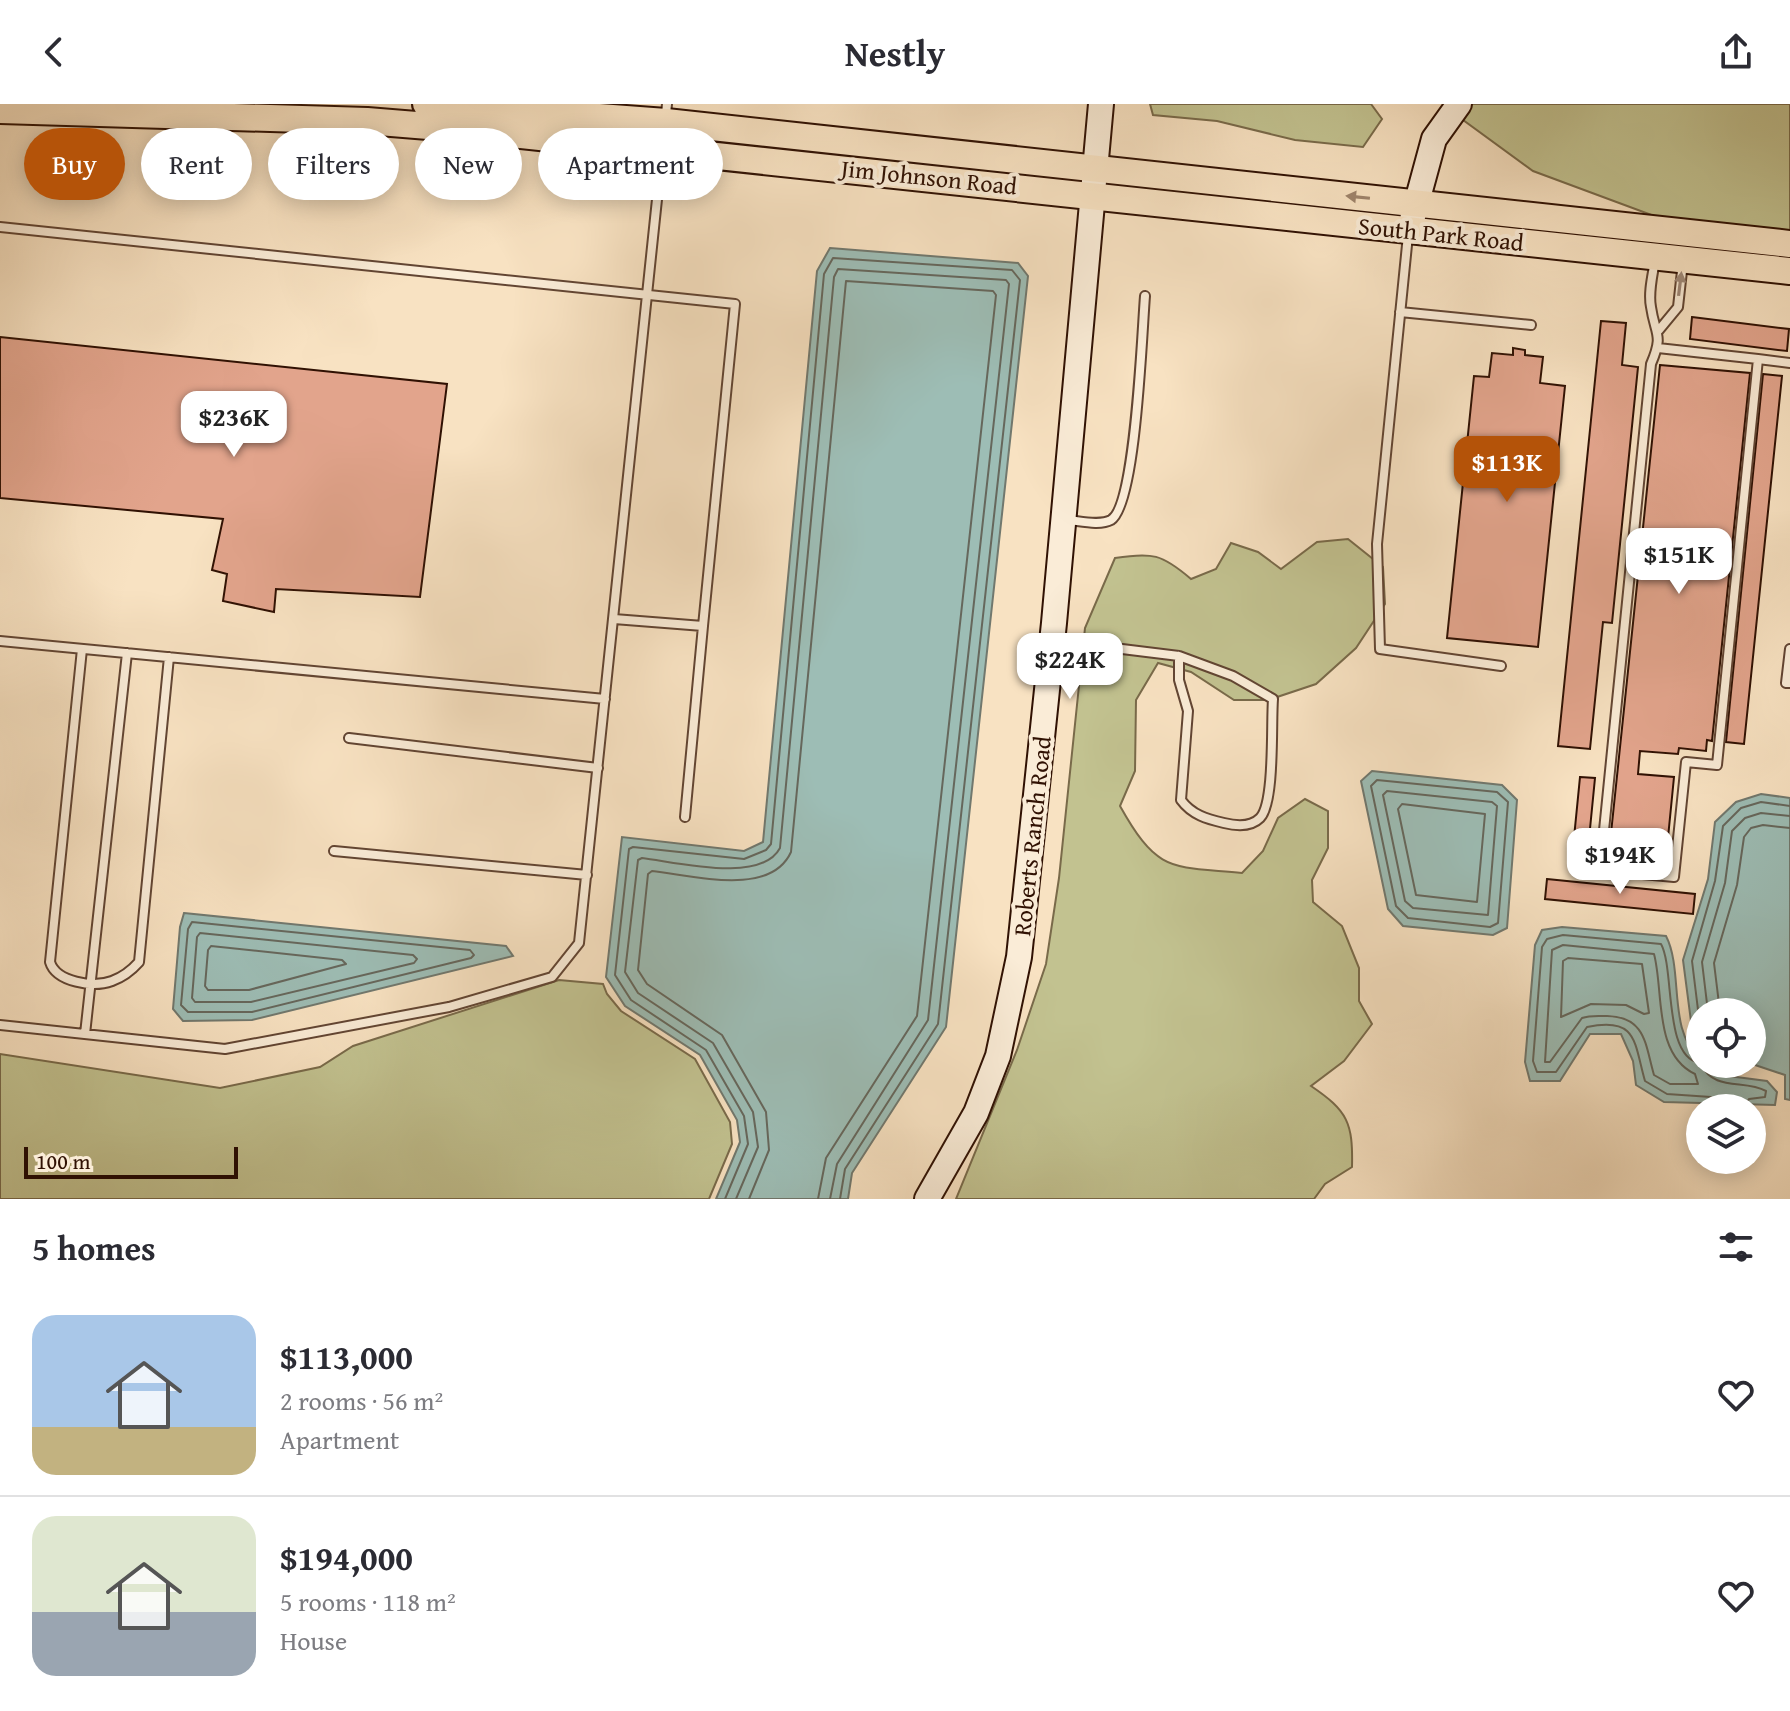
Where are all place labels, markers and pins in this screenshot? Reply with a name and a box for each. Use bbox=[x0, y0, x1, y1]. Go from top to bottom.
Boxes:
pin: $236K bbox=[178, 391, 290, 459]
pin: $113K bbox=[1451, 436, 1563, 504]
pin: $151K bbox=[1623, 528, 1735, 596]
pin: $224K bbox=[1014, 633, 1126, 701]
pin: $194K bbox=[1564, 828, 1676, 896]

